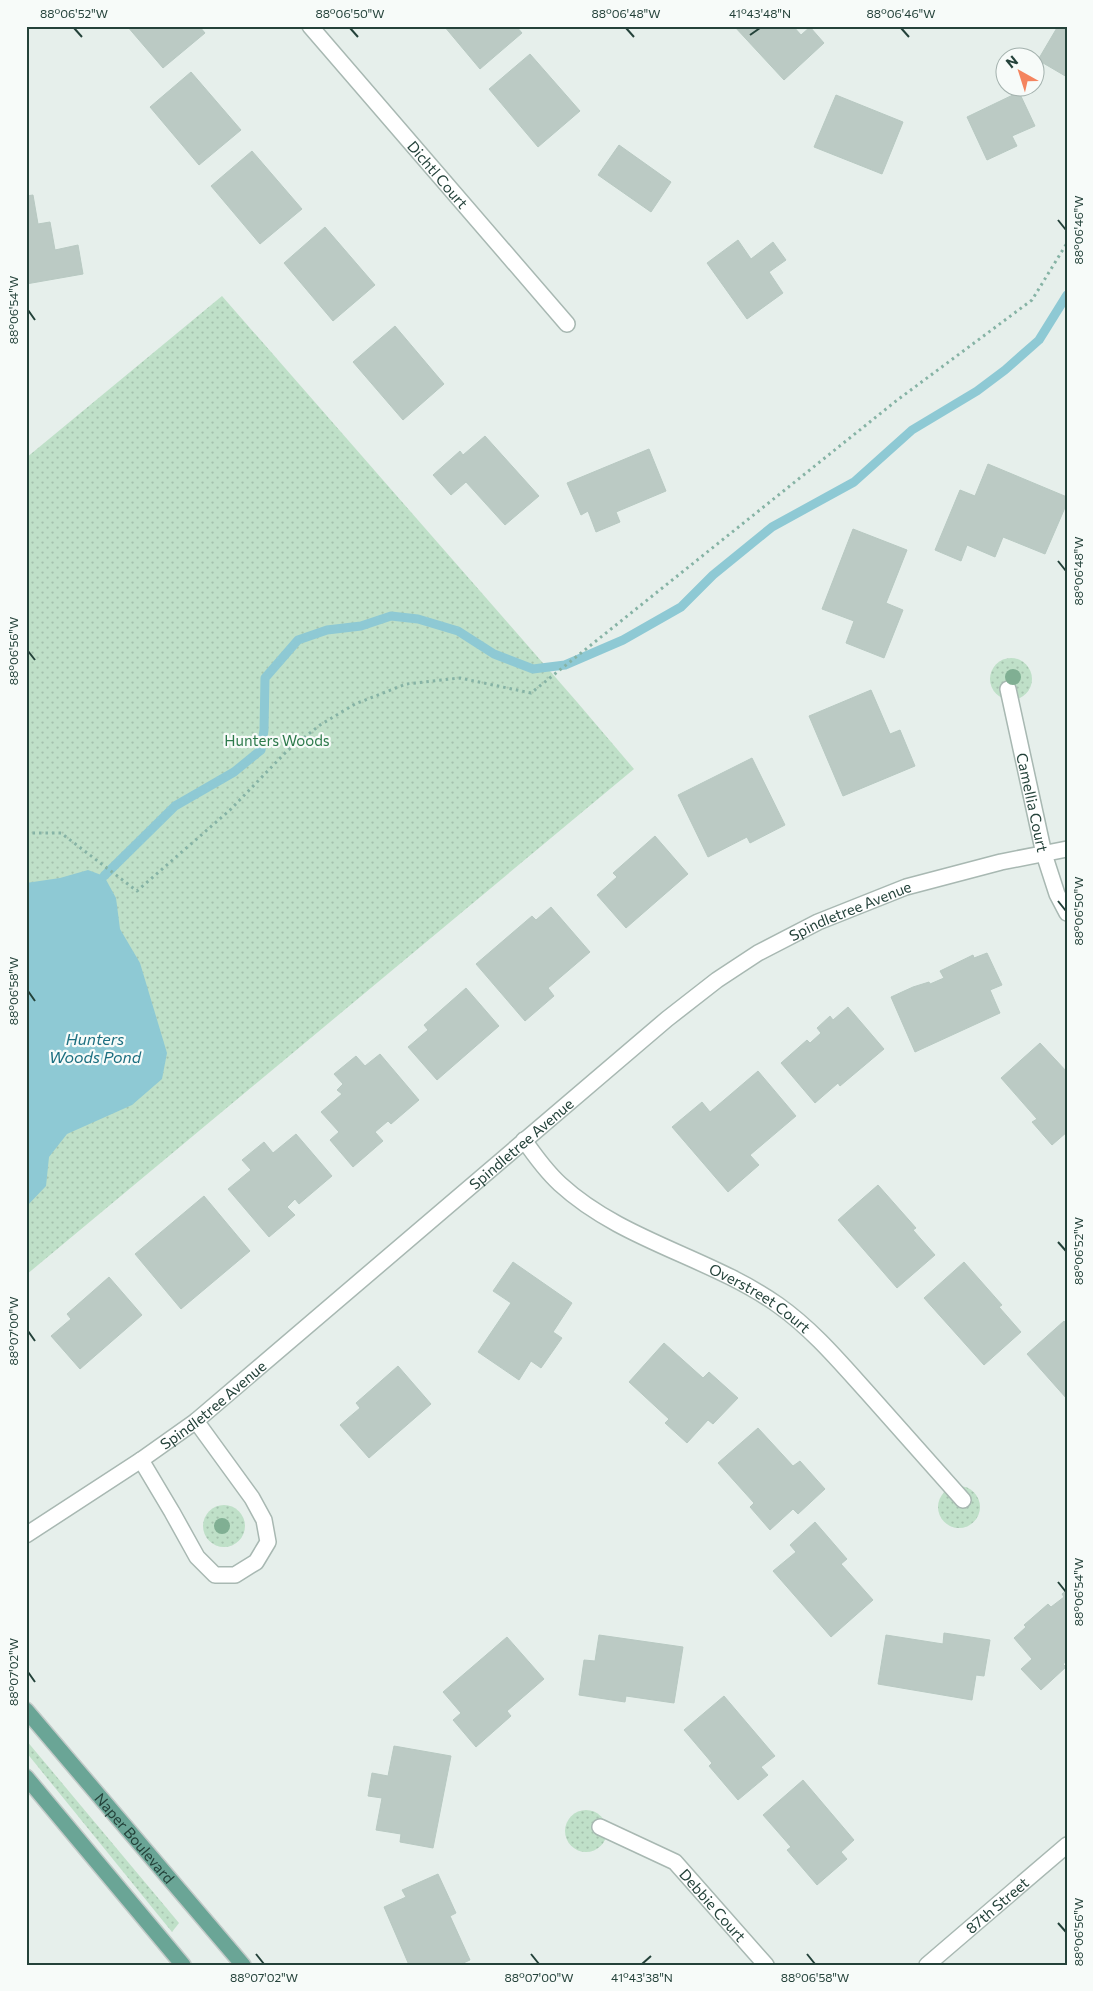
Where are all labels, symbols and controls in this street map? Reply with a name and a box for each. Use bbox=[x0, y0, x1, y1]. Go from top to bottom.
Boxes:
text: 88°06'52"W bbox=[40, 6, 108, 20]
text: 88°06'50"W bbox=[315, 6, 385, 20]
text: 88°06'48"W bbox=[592, 6, 660, 20]
text: 41°43'48"N bbox=[729, 6, 791, 20]
text: 88°06'46"W bbox=[867, 6, 935, 20]
north arrow bbox=[996, 48, 1046, 98]
text: N bbox=[1002, 52, 1021, 71]
street label: Dichtl Court bbox=[404, 137, 472, 212]
text: 88°06'46"W bbox=[1071, 196, 1085, 264]
text: 88°06'54"W bbox=[6, 276, 20, 344]
text: 88°06'48"W bbox=[1071, 537, 1085, 605]
text: 88°06'56"W bbox=[6, 617, 20, 685]
park label: Hunters Woods bbox=[224, 731, 330, 749]
street label: Camellia Court bbox=[1013, 751, 1052, 854]
text: 88°06'50"W bbox=[1071, 876, 1085, 946]
street label: Spindletree Avenue bbox=[786, 877, 913, 944]
text: 88°06'58"W bbox=[6, 957, 20, 1025]
water label: Hunters Woods Pond bbox=[49, 1029, 142, 1066]
street label: Spindletree Avenue bbox=[465, 1094, 577, 1193]
text: 88°06'52"W bbox=[1071, 1217, 1085, 1285]
street label: Overstreet Court bbox=[707, 1259, 814, 1336]
text: 88°07'00"W bbox=[6, 1296, 20, 1366]
street label: Spindletree Avenue bbox=[156, 1356, 269, 1453]
text: 88°06'54"W bbox=[1071, 1558, 1085, 1626]
text: 88°07'02"W bbox=[6, 1638, 20, 1706]
street label: Naper Boulevard bbox=[91, 1789, 178, 1887]
street label: Debbie Court bbox=[676, 1865, 750, 1945]
street label: 87th Street bbox=[962, 1873, 1032, 1937]
text: 88°06'56"W bbox=[1071, 1898, 1085, 1966]
text: 88°07'02"W bbox=[230, 1970, 298, 1984]
text: 88°07'00"W bbox=[504, 1970, 574, 1984]
text: 41°43'38"N bbox=[611, 1970, 673, 1984]
text: 88°06'58"W bbox=[781, 1970, 849, 1984]

